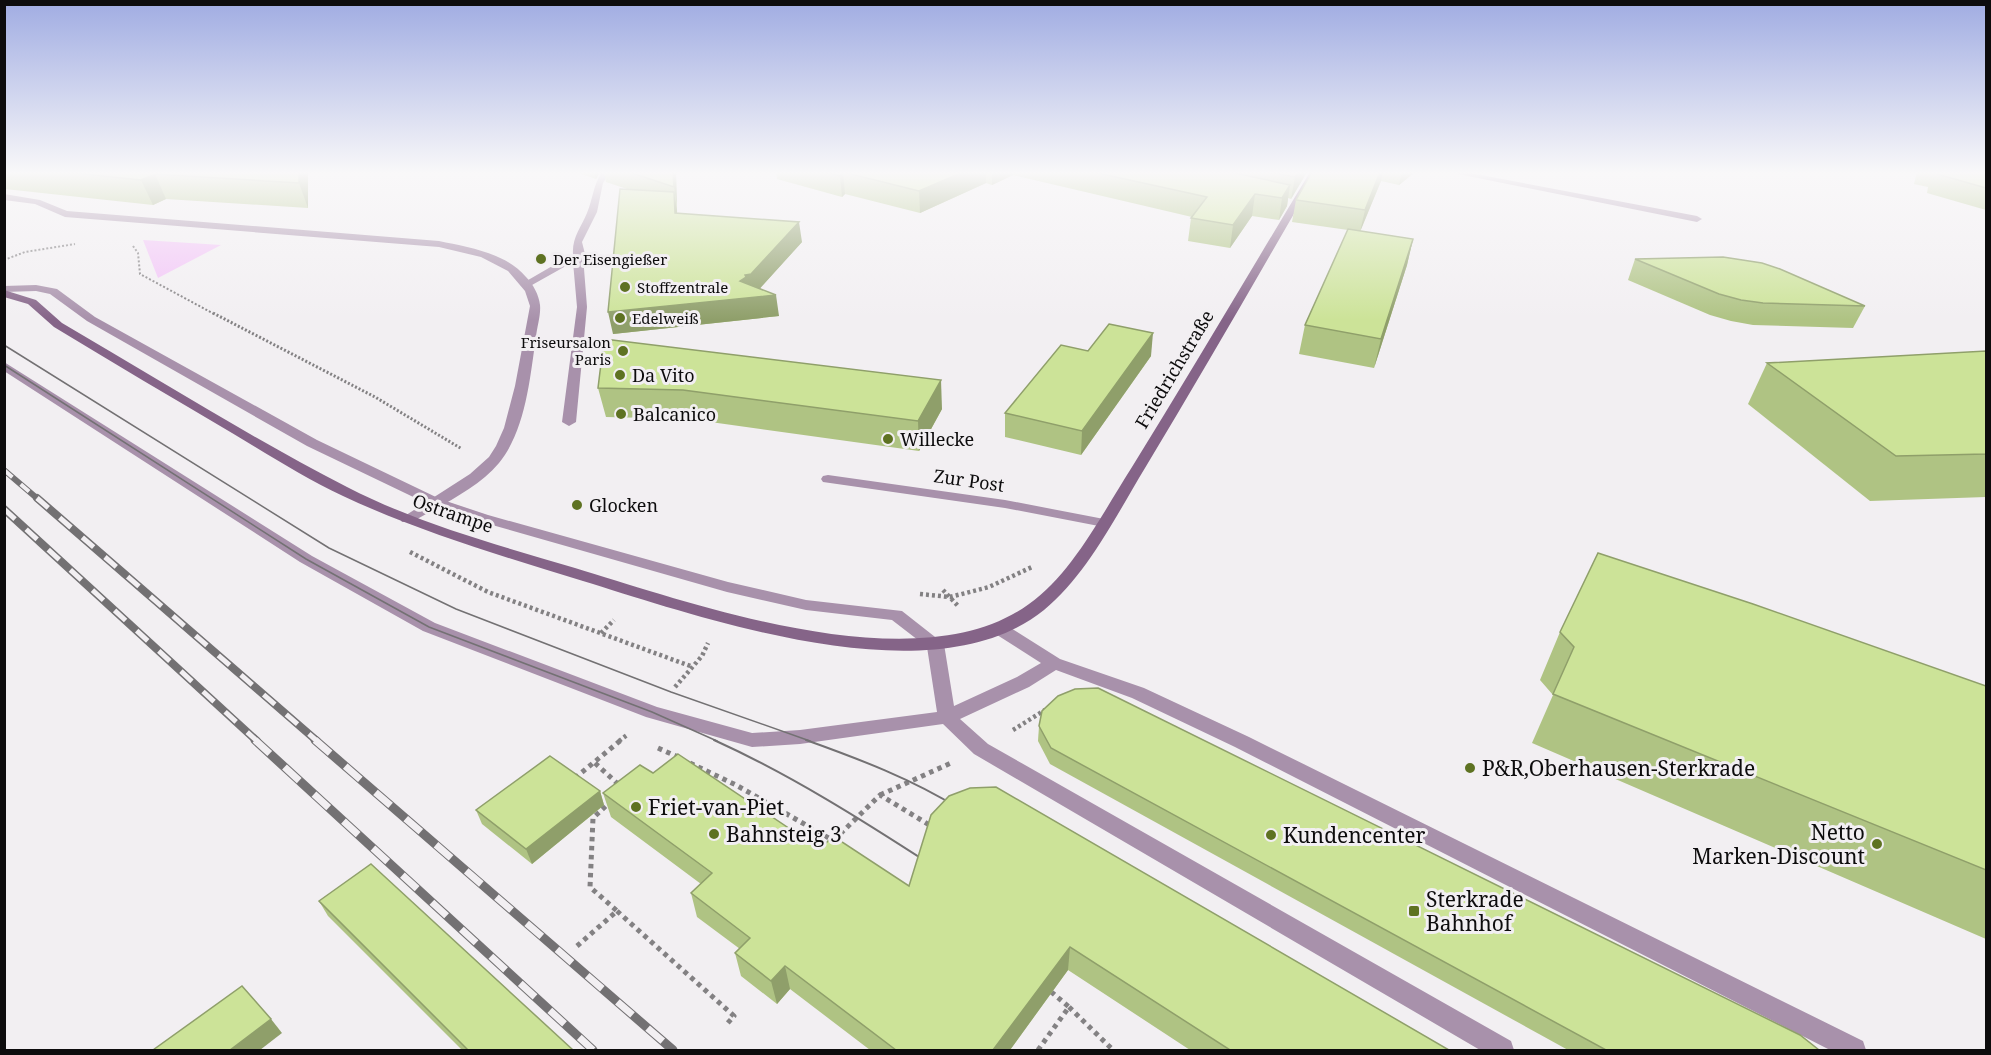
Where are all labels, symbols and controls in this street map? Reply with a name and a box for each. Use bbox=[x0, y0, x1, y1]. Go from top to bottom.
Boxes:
place label: Der Eisengießer bbox=[553, 249, 667, 269]
marker: Der Eisengießer bbox=[534, 252, 548, 266]
place label: Stoffzentrale bbox=[637, 277, 728, 297]
marker: Stoffzentrale bbox=[618, 280, 632, 294]
street label: Friedrichstraße bbox=[1129, 305, 1219, 433]
place label: Edelweiß bbox=[632, 308, 699, 328]
marker: Edelweiß bbox=[613, 311, 627, 325]
place label: Friseursalon Paris bbox=[521, 332, 611, 369]
marker: Friseursalon Paris bbox=[616, 344, 630, 358]
place label: Da Vito bbox=[632, 363, 695, 387]
marker: Da Vito bbox=[613, 368, 627, 382]
place label: Balcanico bbox=[633, 402, 716, 426]
marker: Balcanico bbox=[614, 407, 628, 421]
place label: Willecke bbox=[900, 427, 974, 451]
marker: Willecke bbox=[881, 432, 895, 446]
street label: Zur Post bbox=[932, 463, 1006, 497]
street label: Ostrampe bbox=[409, 488, 497, 538]
place label: Glocken bbox=[589, 493, 658, 517]
marker: Glocken bbox=[570, 498, 584, 512]
place label: P&R,Oberhausen-Sterkrade bbox=[1482, 754, 1755, 782]
marker: P&R,Oberhausen-Sterkrade bbox=[1463, 761, 1477, 775]
place label: Friet-van-Piet bbox=[648, 793, 784, 821]
marker: Friet-van-Piet bbox=[629, 800, 643, 814]
place label: Netto Marken-Discount bbox=[1692, 818, 1865, 870]
place label: Bahnsteig 3 bbox=[726, 820, 842, 848]
place label: Kundencenter bbox=[1283, 821, 1426, 849]
marker: Bahnsteig 3 bbox=[707, 827, 721, 841]
marker: Kundencenter bbox=[1264, 828, 1278, 842]
marker: Netto Marken-Discount bbox=[1870, 837, 1884, 851]
place label: Sterkrade Bahnhof bbox=[1426, 885, 1524, 937]
marker: Sterkrade Bahnhof bbox=[1407, 904, 1421, 918]

